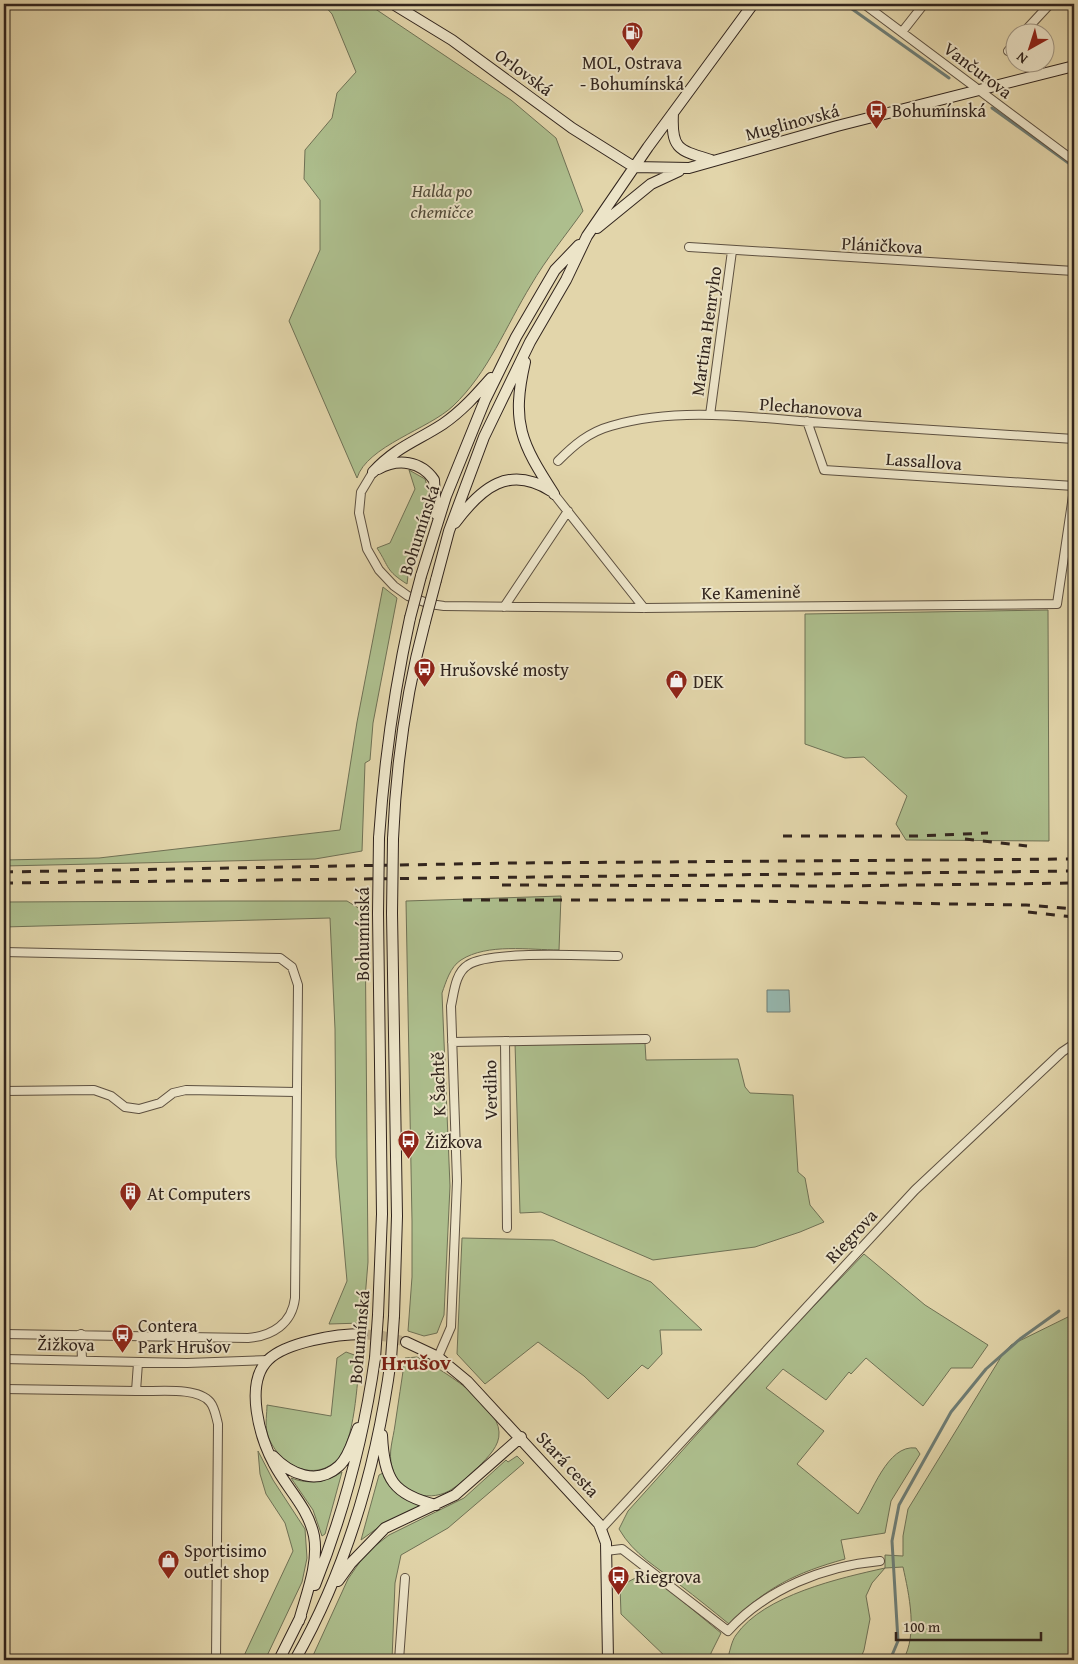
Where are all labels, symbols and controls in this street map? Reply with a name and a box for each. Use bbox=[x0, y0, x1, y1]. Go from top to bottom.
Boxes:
fuel station icon: MOL, Ostrava - Bohumínská bbox=[620, 20, 644, 51]
north arrow bbox=[1006, 22, 1056, 72]
street label: Vančurova bbox=[938, 35, 1019, 105]
street label: Orlovská bbox=[489, 42, 559, 103]
text: N bbox=[1011, 47, 1032, 69]
place label: MOL, Ostrava - Bohumínská bbox=[580, 49, 685, 97]
street label: Muglinovská bbox=[742, 96, 842, 147]
place label: Bohumínská bbox=[892, 97, 986, 124]
bus stop icon: Bohumínská bbox=[864, 98, 888, 129]
park label: Halda po chemičce bbox=[411, 177, 473, 225]
street label: Pláničkova bbox=[841, 229, 924, 261]
street label: Martina Henryho bbox=[684, 264, 728, 398]
street label: Plechanovova bbox=[759, 390, 864, 424]
street label: Lassallova bbox=[885, 445, 963, 477]
street label: Bohumínská bbox=[392, 481, 446, 579]
street label: Ke Kamenině bbox=[701, 578, 801, 606]
place label: Hrušovské mosty bbox=[440, 656, 569, 683]
bus stop icon: Hrušovské mosty bbox=[412, 657, 436, 688]
place label: DEK bbox=[693, 668, 724, 695]
shop icon: DEK bbox=[665, 669, 689, 700]
street label: Bohumínská bbox=[349, 887, 376, 981]
street label: K Šachtě bbox=[423, 1051, 453, 1117]
street label: Verdiho bbox=[476, 1060, 504, 1120]
place label: Žižkova bbox=[425, 1128, 483, 1155]
bus stop icon: Žižkova bbox=[397, 1129, 421, 1160]
place label: At Computers bbox=[147, 1180, 251, 1207]
building icon: At Computers bbox=[119, 1181, 143, 1212]
street label: Riegrova bbox=[819, 1202, 884, 1269]
street label: Bohumínská bbox=[341, 1289, 377, 1385]
place label: Contera Park Hrušov bbox=[138, 1312, 231, 1360]
bus stop icon: Contera Park Hrušov bbox=[110, 1323, 134, 1354]
street label: Žižkova bbox=[37, 1330, 95, 1358]
district label: Hrušov bbox=[381, 1346, 452, 1378]
street label: Stará cesta bbox=[530, 1425, 606, 1504]
place label: Sportisimo outlet shop bbox=[184, 1537, 270, 1585]
shop icon: Sportisimo outlet shop bbox=[156, 1548, 180, 1579]
place label: Riegrova bbox=[635, 1563, 701, 1590]
bus stop icon: Riegrova bbox=[607, 1564, 631, 1595]
scale bar bbox=[896, 1609, 1040, 1641]
text: 100 m bbox=[903, 1616, 941, 1637]

